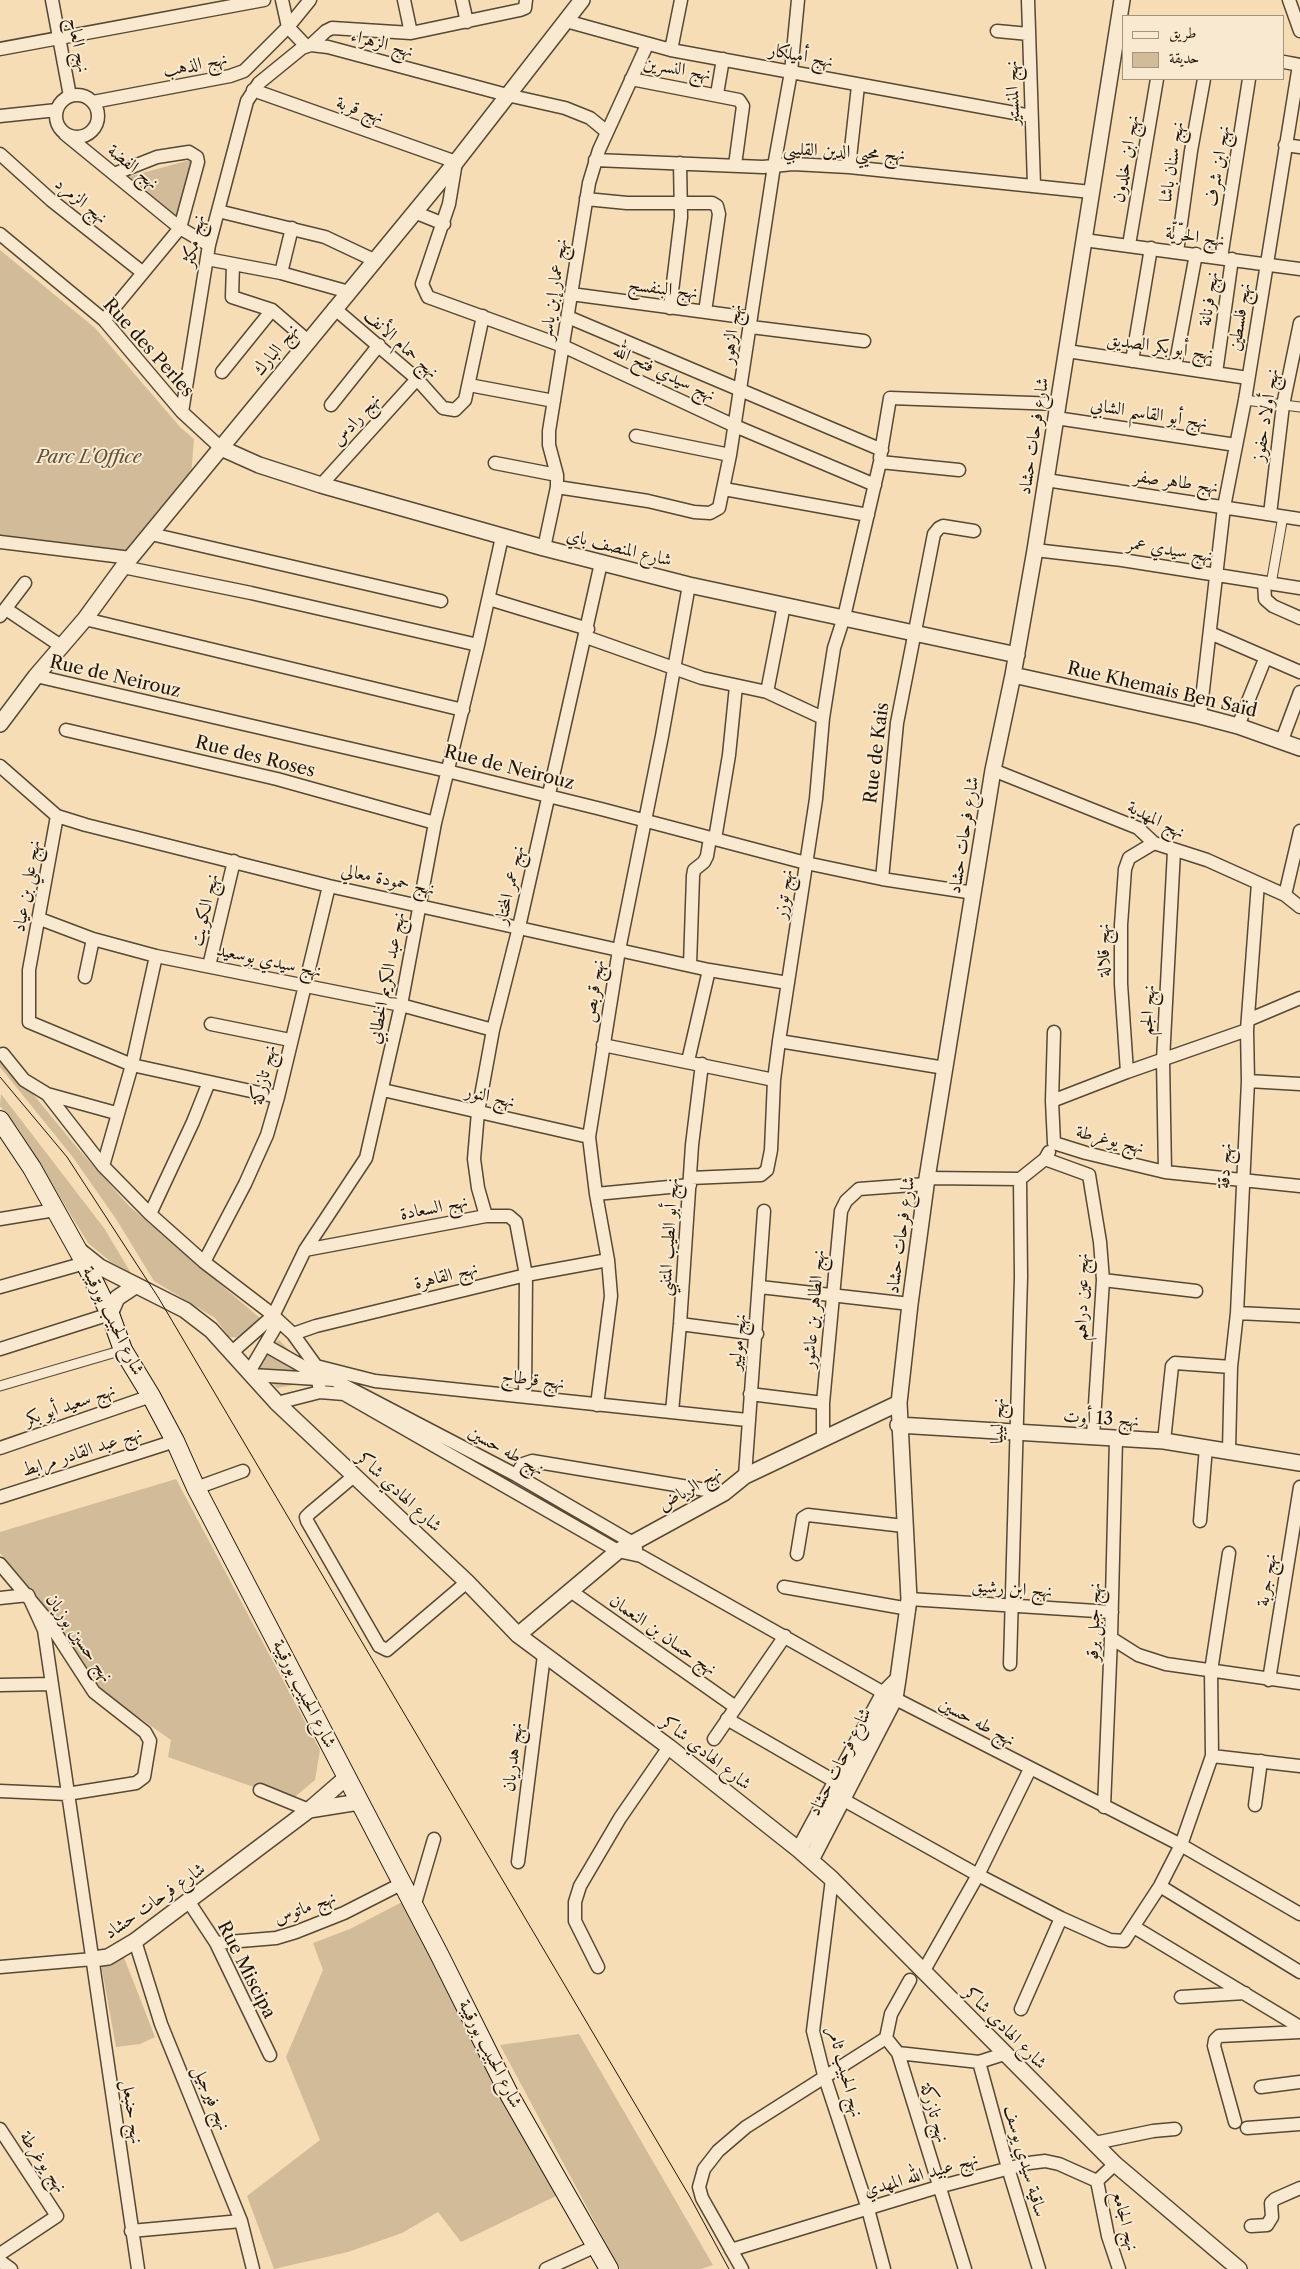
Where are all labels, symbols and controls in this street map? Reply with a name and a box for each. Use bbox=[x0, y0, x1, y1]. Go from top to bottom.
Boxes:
legend bbox=[1122, 15, 1285, 80]
street label: نهج العاج bbox=[62, 16, 94, 74]
text: طريق bbox=[1169, 23, 1196, 42]
street label: نهج الزهراء bbox=[348, 25, 416, 63]
street label: نهج أميلكار bbox=[767, 39, 835, 73]
street label: نهج الذهب bbox=[161, 48, 229, 82]
text: حديقة bbox=[1169, 48, 1199, 67]
street label: نهج النسرين bbox=[641, 52, 713, 86]
street label: نهج المنستير bbox=[1001, 60, 1025, 126]
street label: نهج قربة bbox=[333, 92, 387, 128]
street label: نهج ابن خلدون bbox=[1108, 114, 1144, 204]
street label: نهج سنان باشا bbox=[1155, 120, 1189, 204]
street label: نهج ابن شرف bbox=[1201, 124, 1235, 208]
street label: نهج محيي الدين القليبي bbox=[782, 138, 906, 166]
street label: نهج الفضة bbox=[103, 140, 163, 194]
street label: نهج الزمرد bbox=[50, 173, 112, 229]
street label: نهج مكثر bbox=[178, 213, 210, 269]
street label: نهج الحرّيّة bbox=[1164, 222, 1226, 252]
street label: نهج عمار إبن ياسر bbox=[535, 237, 573, 341]
street label: نهج فرنانة bbox=[1194, 270, 1224, 328]
street label: نهج البنفسج bbox=[627, 274, 699, 304]
street label: نهج فلسطين bbox=[1224, 281, 1256, 353]
street label: Rue des Perles bbox=[98, 294, 198, 402]
street label: نهج الزهور bbox=[717, 303, 747, 365]
street label: نهج حمام الأنف bbox=[359, 305, 443, 383]
street label: نهج البارك bbox=[249, 320, 303, 380]
street label: نهج أبو بكر الصديق bbox=[1105, 329, 1215, 365]
street label: نهج سيدي فتح الله bbox=[609, 340, 719, 406]
street label: نهج أولاد حفوز bbox=[1248, 367, 1284, 463]
street label: شارع فرحات حشاد bbox=[1014, 376, 1054, 496]
street label: نهج رادس bbox=[327, 389, 385, 451]
street label: نهج أبو القاسم الشابي bbox=[1089, 394, 1209, 434]
park label: Parc L'Office bbox=[37, 447, 141, 469]
street label: نهج طاهر صفر bbox=[1132, 465, 1220, 499]
street label: شارع المنصف باي bbox=[564, 524, 674, 572]
street label: نهج سيدي عمر bbox=[1126, 533, 1214, 567]
street label: Rue de Neirouz bbox=[47, 651, 183, 703]
street label: Rue Khemais Ben Saïd bbox=[1065, 658, 1259, 722]
street label: Rue de Kais bbox=[860, 701, 894, 805]
street label: Rue des Roses bbox=[193, 732, 317, 782]
street label: Rue de Neirouz bbox=[442, 741, 576, 795]
street label: شارع فرحات حشاد bbox=[944, 775, 984, 895]
street label: نهج المهدية bbox=[1124, 796, 1188, 844]
street label: نهج علي بن عياد bbox=[8, 838, 46, 934]
street label: نهج عمر المختار bbox=[490, 843, 530, 927]
street label: نهج حمودة معالي bbox=[339, 860, 437, 900]
street label: نهج توزر bbox=[770, 868, 798, 920]
street label: نهج الكويت bbox=[186, 872, 224, 948]
street label: نهج عبد الكريم الخطابي bbox=[364, 910, 410, 1046]
street label: نهج قلالة bbox=[1093, 923, 1115, 977]
street label: نهج سيدي بوسعيد bbox=[215, 939, 323, 983]
street label: نهج قربص bbox=[578, 958, 610, 1024]
street label: نهج الجم bbox=[1136, 984, 1160, 1036]
street label: نهج تازركة bbox=[247, 1043, 281, 1107]
street label: نهج النور bbox=[463, 1081, 517, 1113]
street label: نهج يوغرطة bbox=[1074, 1121, 1146, 1159]
street label: نهج دقة bbox=[1213, 1142, 1237, 1190]
street label: شارع فرحات حشاد bbox=[882, 1175, 920, 1295]
street label: نهج أبو الطيب المتنبي bbox=[654, 1177, 684, 1297]
street label: نهج السعادة bbox=[398, 1191, 470, 1225]
street label: نهج الطاهر بن عاشور bbox=[798, 1249, 830, 1369]
street label: نهج عين دراهم bbox=[1070, 1253, 1094, 1341]
street label: نهج القاهرة bbox=[412, 1258, 480, 1294]
street label: شارع الحبيب بورقيبة bbox=[77, 1263, 149, 1379]
street label: نهج موليير bbox=[724, 1313, 752, 1371]
street label: نهج قرطاج bbox=[500, 1365, 566, 1395]
street label: نهج سعيد أبو بكر bbox=[22, 1379, 118, 1431]
street label: نهج ليبيا bbox=[986, 1397, 1010, 1445]
street label: نهج 13 أوت bbox=[1062, 1406, 1140, 1432]
street label: نهج طه حسين bbox=[464, 1421, 548, 1481]
street label: نهج عبد القادر مرابط bbox=[19, 1422, 145, 1482]
street label: شارع الهادي شاكر bbox=[352, 1447, 446, 1537]
street label: نهج الرياض bbox=[654, 1462, 726, 1516]
street label: نهج جربة bbox=[1252, 1552, 1282, 1608]
street label: نهج ابن رشيق bbox=[971, 1575, 1053, 1603]
street label: نهج جبل برقو bbox=[1082, 1582, 1106, 1662]
street label: نهج حسين بوزيان bbox=[41, 1590, 117, 1686]
street label: نهج حسان بن النعمان bbox=[605, 1590, 721, 1680]
street label: شارع الحبيب بورقيبة bbox=[267, 1636, 341, 1752]
street label: نهج طه حسين bbox=[935, 1693, 1019, 1751]
street label: شارع فرحات حشاد bbox=[804, 1704, 876, 1820]
street label: شارع الهادي شاكر bbox=[657, 1711, 755, 1795]
street label: نهج هدريان bbox=[498, 1721, 528, 1793]
street label: شارع فرحات حشاد bbox=[100, 1858, 210, 1944]
street label: نهج ماتوس bbox=[271, 1887, 339, 1929]
street label: Rue Miscipa bbox=[212, 1918, 280, 2022]
street label: شارع الهادي شاكر bbox=[959, 1982, 1051, 2074]
street label: شارع الحبيب بورقيبة bbox=[453, 1996, 527, 2112]
street label: نهج الحبيب ثامر bbox=[823, 2024, 867, 2120]
street label: نهج فيرجيل bbox=[188, 2062, 234, 2134]
street label: نهج حنبعل bbox=[117, 2079, 147, 2145]
street label: نهج تازركة bbox=[915, 2081, 953, 2145]
street label: ساقية سيدي يوسف bbox=[999, 2103, 1051, 2219]
street label: نهج يوغرطة bbox=[15, 2127, 71, 2197]
street label: نهج عبيد الله المهدي bbox=[861, 2148, 981, 2202]
street label: نهج الجامع bbox=[1107, 2189, 1143, 2253]

